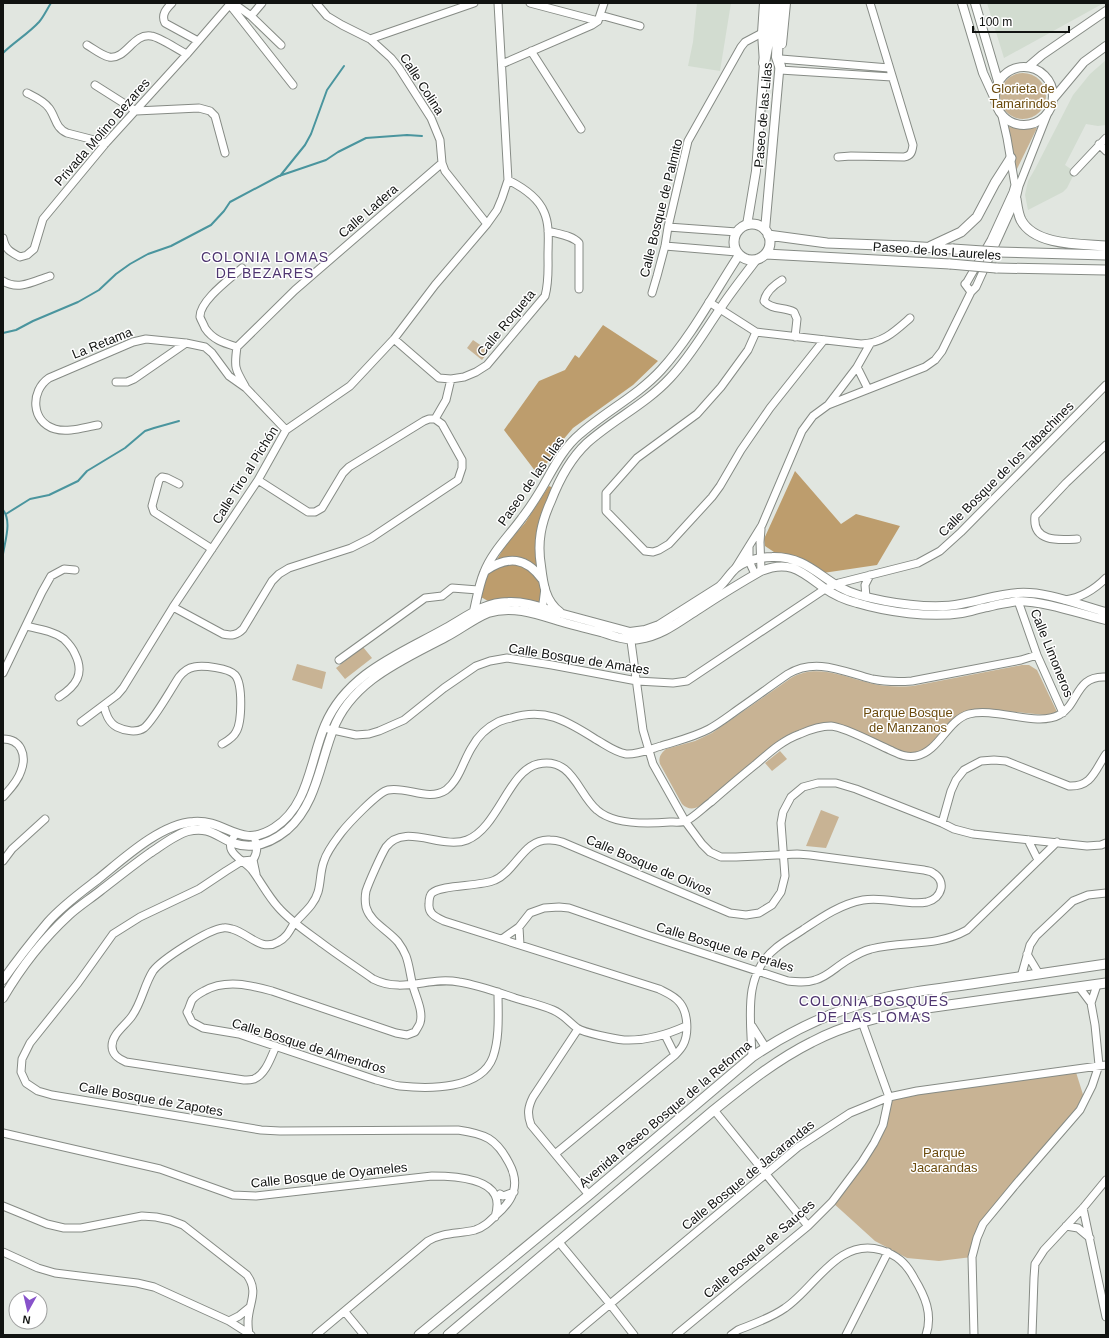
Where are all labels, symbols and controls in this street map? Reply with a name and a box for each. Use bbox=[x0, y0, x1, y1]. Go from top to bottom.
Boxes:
scale bar bbox=[973, 8, 1069, 34]
text: 100 m bbox=[979, 15, 1012, 29]
street label: Calle Colina bbox=[397, 51, 448, 118]
street label: Paseo de las Lilas bbox=[751, 61, 775, 168]
street label: Privada Molino Bezares bbox=[51, 75, 153, 189]
park label: Glorieta de Tamarindos bbox=[989, 81, 1057, 111]
street label: Calle Bosque de Palmito bbox=[637, 137, 685, 279]
street label: Calle Ladera bbox=[335, 181, 401, 241]
street label: Paseo de los Laureles bbox=[872, 239, 1002, 263]
district label: COLONIA LOMAS DE BEZARES bbox=[201, 249, 329, 281]
street label: Calle Roqueta bbox=[474, 286, 539, 359]
street label: La Retama bbox=[70, 324, 135, 362]
street label: Calle Bosque de los Tabachines bbox=[935, 398, 1077, 540]
street label: Calle Tiro al Pichón bbox=[209, 424, 281, 526]
street label: Paseo de las Lilas bbox=[495, 433, 568, 529]
street label: Calle Limoneros bbox=[1027, 607, 1077, 700]
street label: Calle Bosque de Amates bbox=[508, 640, 651, 678]
park label: Parque Bosque de Manzanos bbox=[863, 705, 953, 735]
street label: Calle Bosque de Olivos bbox=[584, 832, 715, 898]
street label: Calle Bosque de Perales bbox=[654, 919, 796, 975]
district label: COLONIA BOSQUES DE LAS LOMAS bbox=[799, 993, 949, 1025]
street label: Calle Bosque de Almendros bbox=[230, 1015, 388, 1077]
street label: Avenida Paseo Bosque de la Reforma bbox=[576, 1037, 755, 1191]
street label: Calle Bosque de Zapotes bbox=[78, 1079, 225, 1119]
street label: Calle Bosque de Jacarandas bbox=[679, 1117, 818, 1233]
park label: Parque Jacarandas bbox=[910, 1145, 978, 1175]
street label: Calle Bosque de Oyameles bbox=[250, 1159, 409, 1191]
street label: Calle Bosque de Sauces bbox=[700, 1196, 818, 1301]
north arrow bbox=[8, 1290, 48, 1330]
text: N bbox=[22, 1313, 31, 1326]

